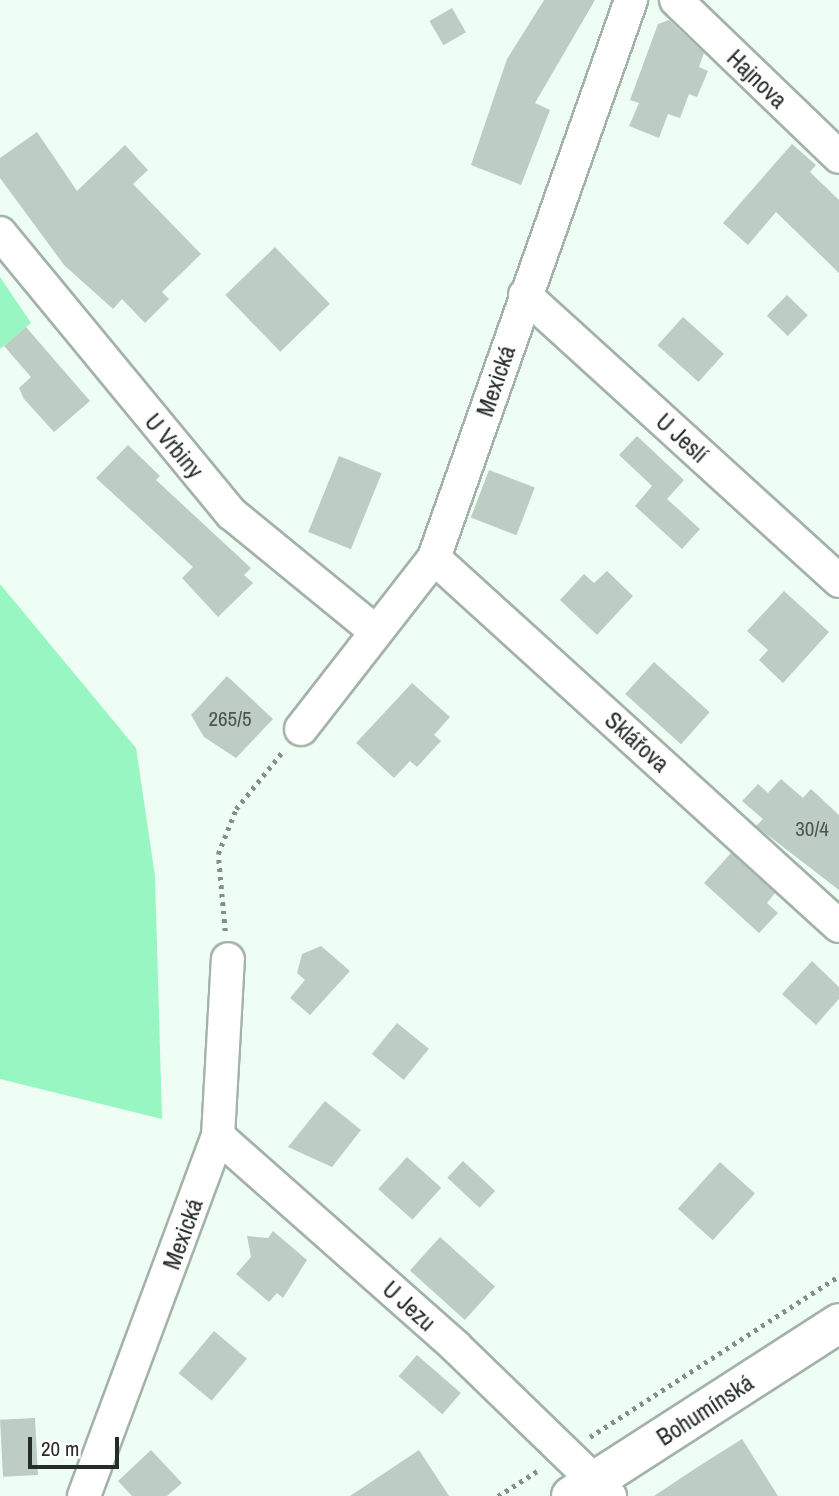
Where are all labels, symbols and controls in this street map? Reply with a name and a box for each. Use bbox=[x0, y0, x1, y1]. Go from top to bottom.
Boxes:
street label: Hajnova bbox=[721, 44, 793, 114]
street label: Mexická bbox=[470, 342, 522, 420]
street label: U Jeslí bbox=[650, 407, 714, 469]
street label: U Vrbiny bbox=[139, 408, 209, 484]
house number: 265/5 bbox=[208, 706, 252, 732]
street label: Sklářova bbox=[599, 706, 675, 778]
house number: 30/4 bbox=[795, 816, 829, 842]
street label: Mexická bbox=[157, 1195, 209, 1273]
street label: U Jezu bbox=[377, 1275, 441, 1337]
street label: Bohumínská bbox=[651, 1368, 759, 1452]
scale bar bbox=[32, 1422, 122, 1466]
text: 20 m bbox=[41, 1434, 79, 1463]

